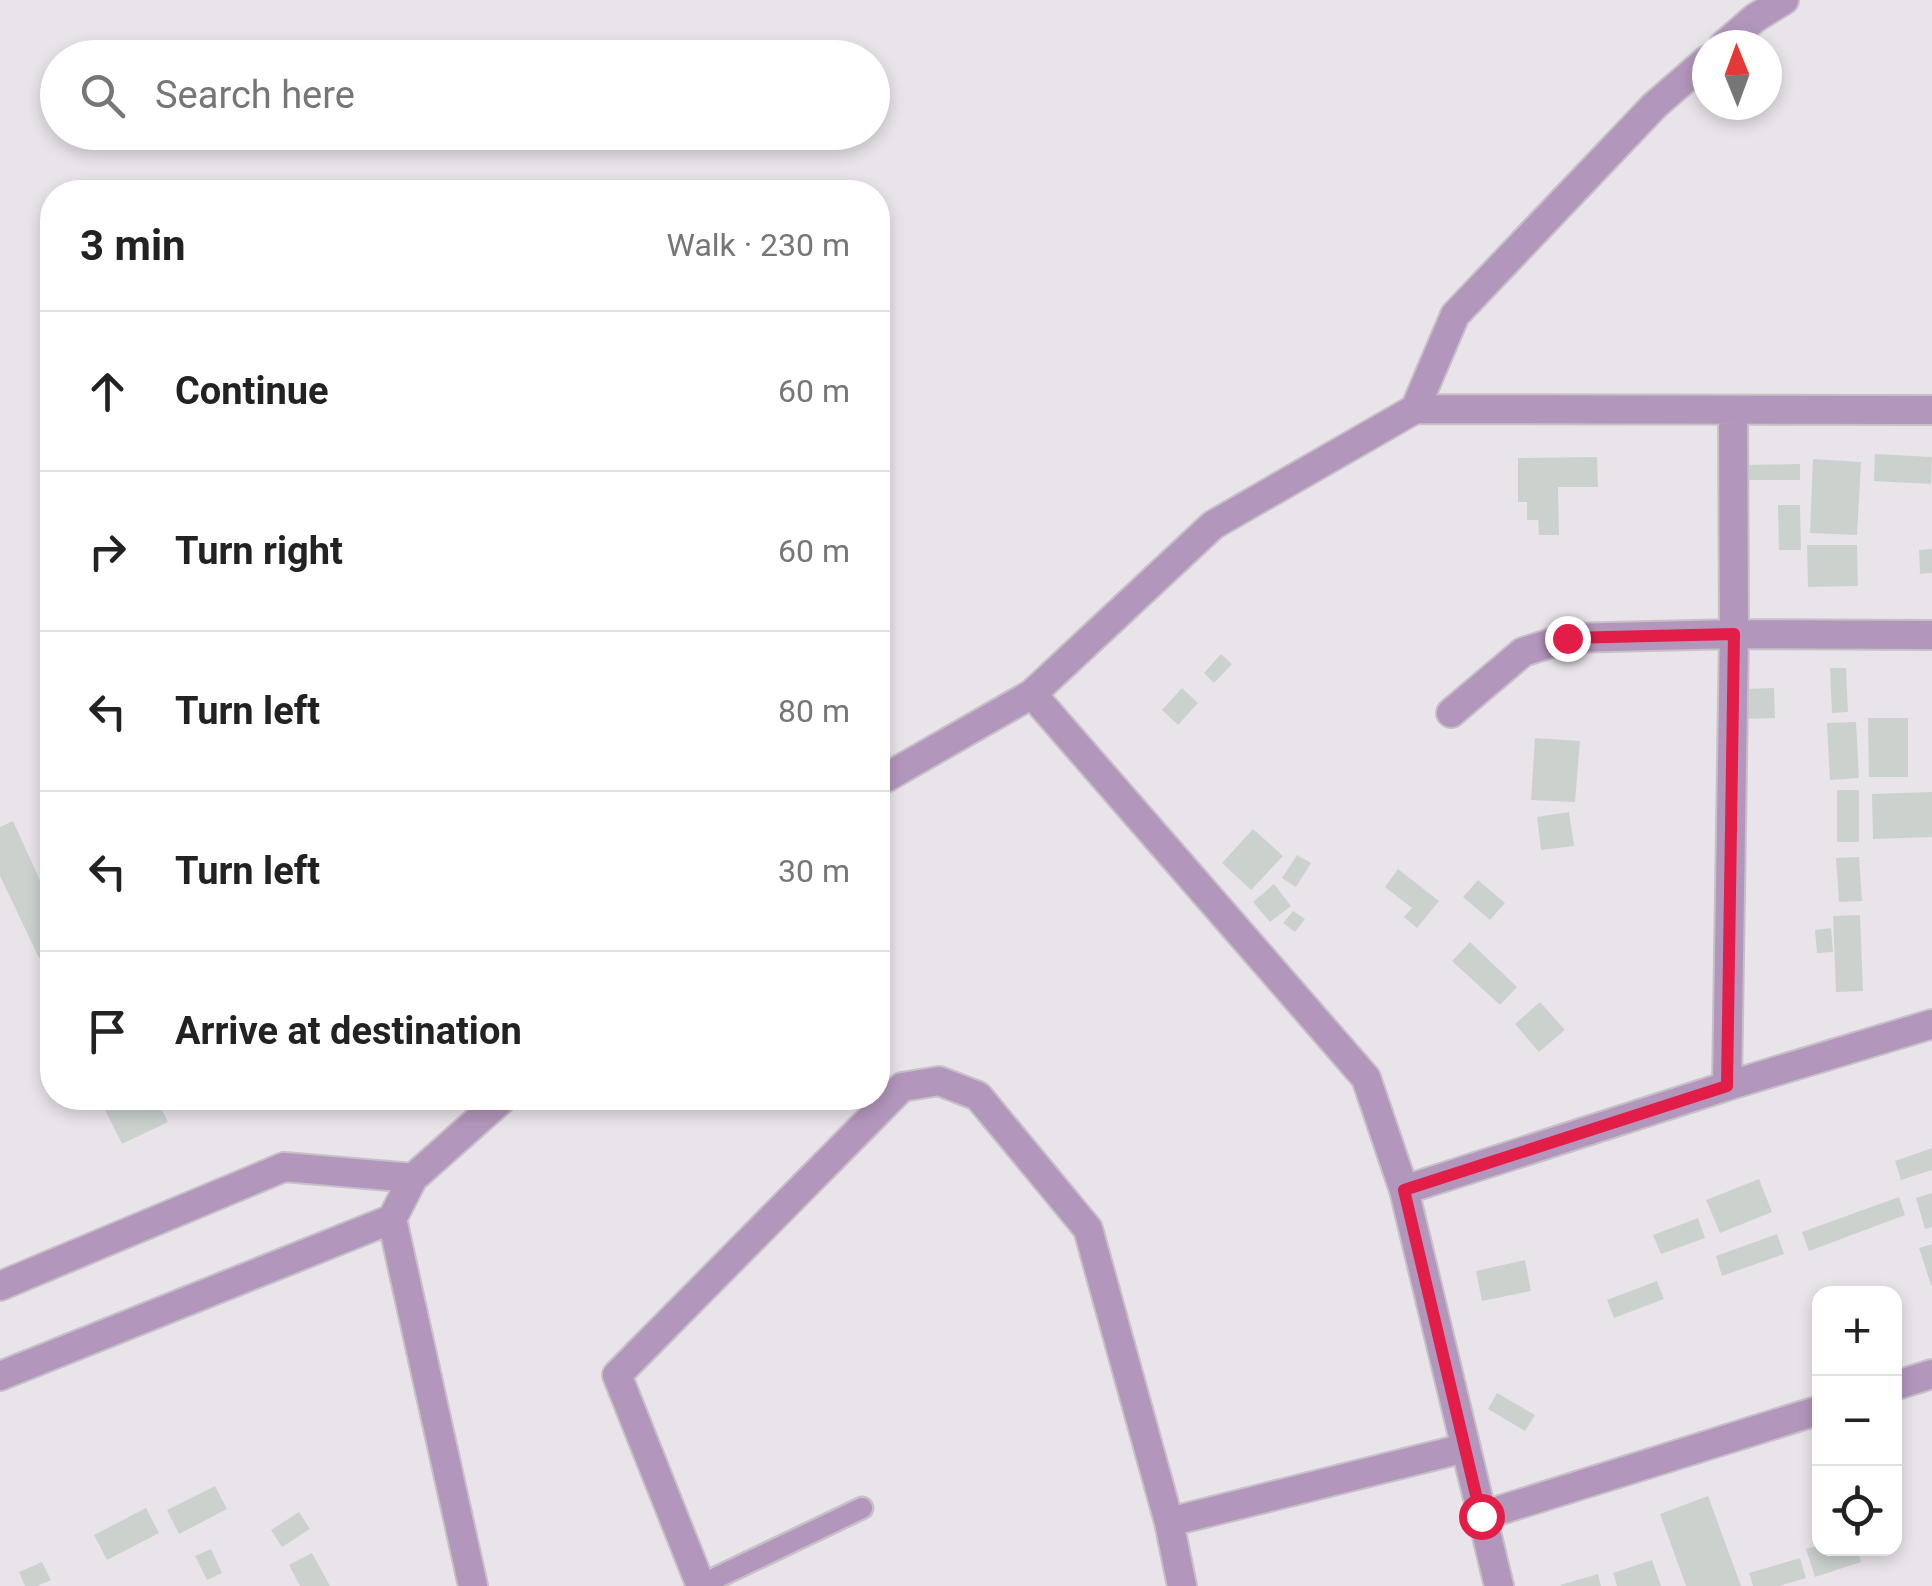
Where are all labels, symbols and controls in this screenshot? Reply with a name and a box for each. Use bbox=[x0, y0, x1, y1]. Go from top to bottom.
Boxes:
north arrow bbox=[1692, 30, 1782, 120]
search box bbox=[40, 40, 890, 150]
icon: search bbox=[75, 68, 130, 123]
text: Search here bbox=[155, 73, 355, 117]
text: 3 min bbox=[80, 221, 186, 270]
text: Walk · 230 m bbox=[667, 226, 850, 264]
icon: ahead bbox=[80, 364, 135, 419]
text: Continue bbox=[175, 369, 329, 413]
text: 60 m bbox=[778, 372, 850, 410]
icon: right bbox=[80, 524, 135, 579]
text: Turn right bbox=[175, 529, 343, 573]
text: 60 m bbox=[778, 532, 850, 570]
route end bbox=[1545, 616, 1591, 662]
icon: left bbox=[80, 684, 135, 739]
text: Turn left bbox=[175, 689, 320, 733]
text: 80 m bbox=[778, 692, 850, 730]
icon: left bbox=[80, 844, 135, 899]
text: Turn left bbox=[175, 849, 320, 893]
text: 30 m bbox=[778, 852, 850, 890]
icon: arrive bbox=[80, 1004, 135, 1059]
text: Arrive at destination bbox=[175, 1009, 522, 1053]
map controls bbox=[1812, 1286, 1902, 1556]
button: + bbox=[1812, 1286, 1902, 1376]
button: − bbox=[1812, 1376, 1902, 1466]
button: locate bbox=[1812, 1466, 1902, 1556]
route start bbox=[1459, 1494, 1505, 1540]

